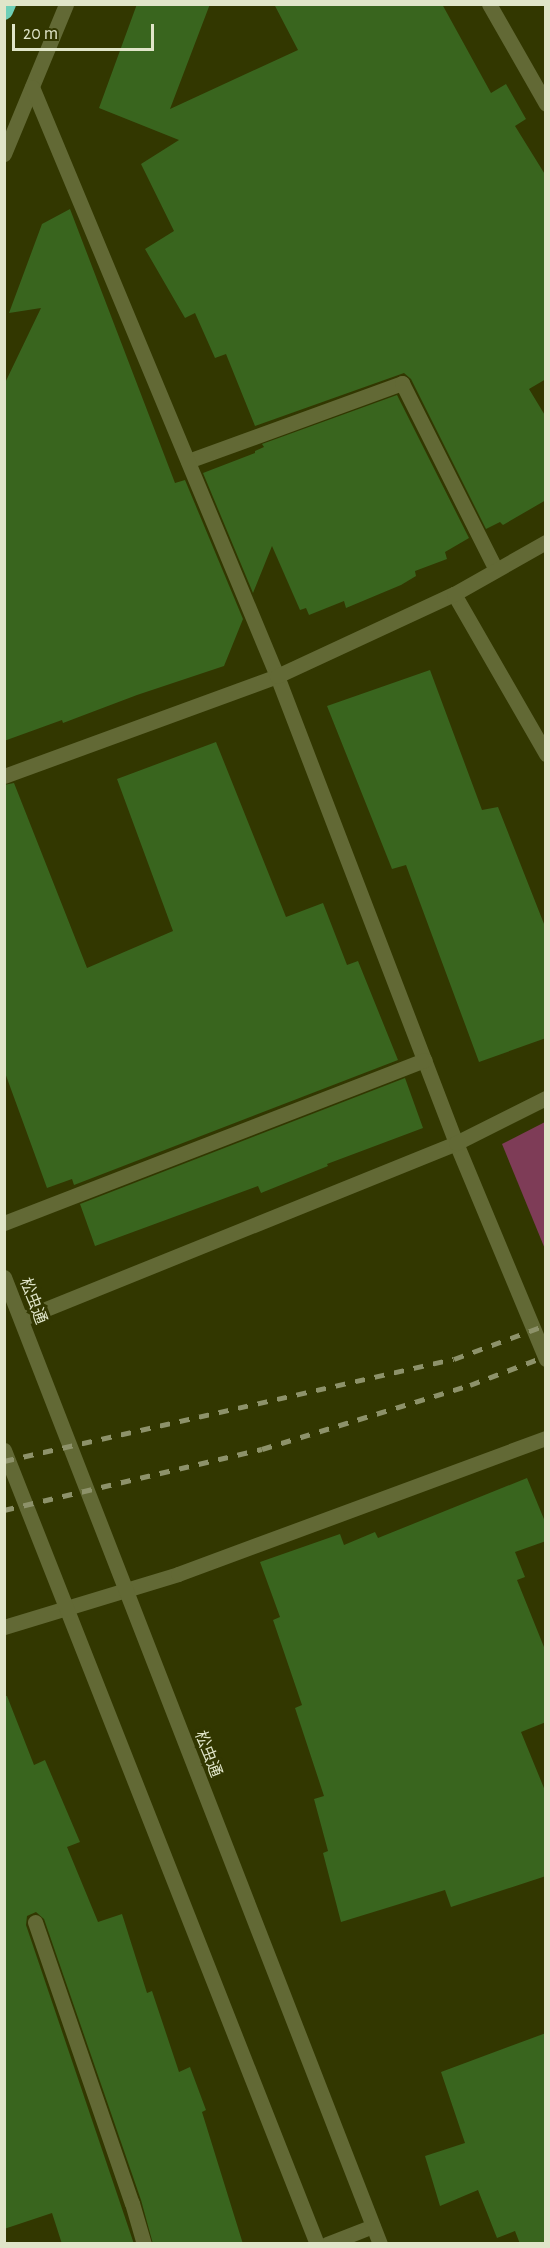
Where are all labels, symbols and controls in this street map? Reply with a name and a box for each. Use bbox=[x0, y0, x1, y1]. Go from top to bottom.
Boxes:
scale bar bbox=[15, 12, 158, 50]
text: 20 m bbox=[23, 25, 58, 43]
street label: 松虫通 bbox=[15, 1275, 51, 1327]
street label: 松虫通 bbox=[190, 1728, 226, 1780]

